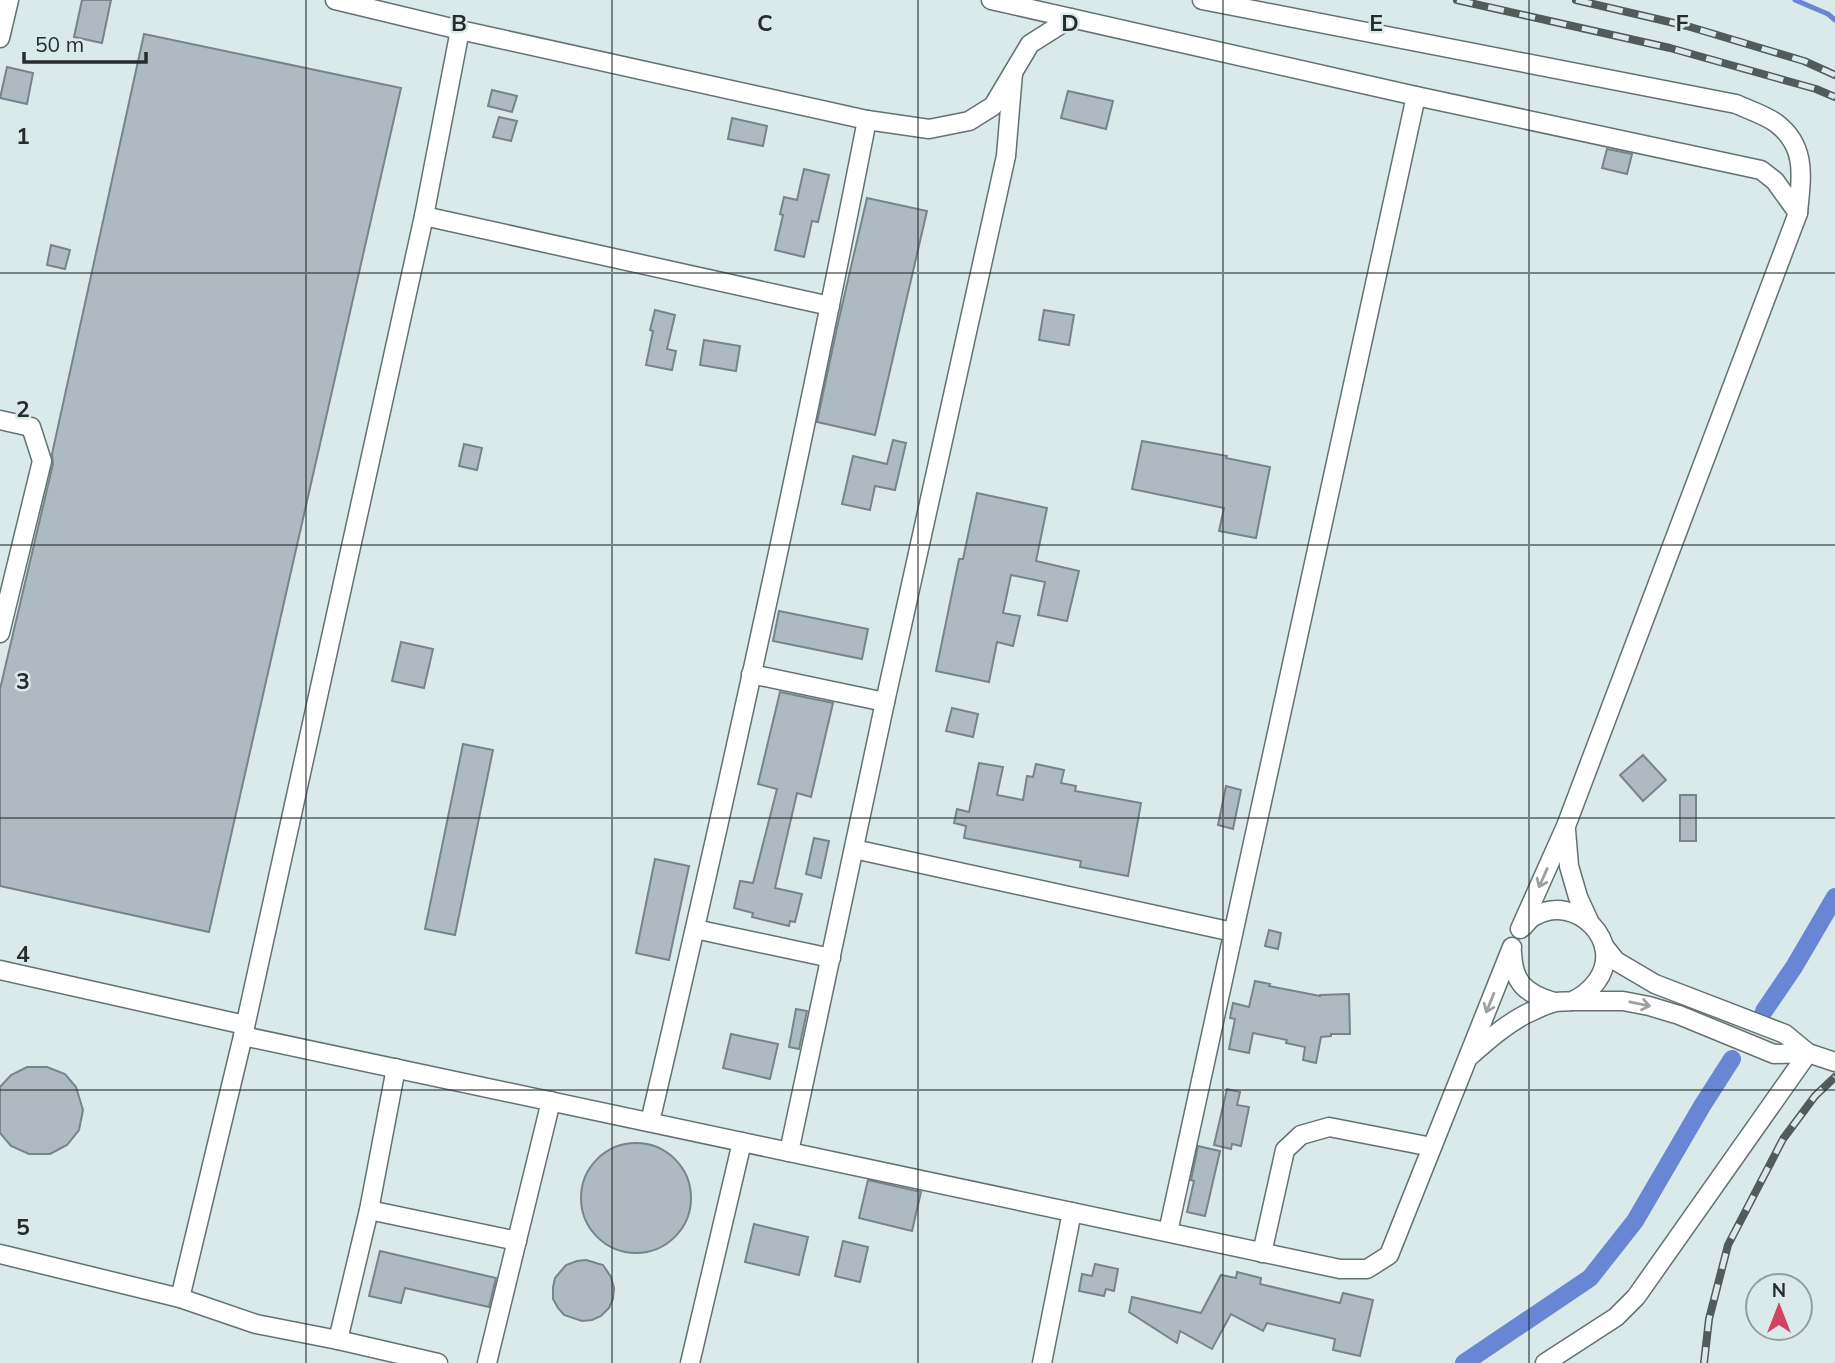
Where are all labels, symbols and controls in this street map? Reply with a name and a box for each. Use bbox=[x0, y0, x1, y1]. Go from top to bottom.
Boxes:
text: B bbox=[451, 8, 467, 37]
text: C bbox=[757, 8, 773, 37]
text: D bbox=[1061, 8, 1079, 37]
text: E bbox=[1369, 8, 1383, 37]
text: F bbox=[1675, 8, 1689, 37]
scale bar bbox=[24, 21, 147, 65]
text: 50 m bbox=[35, 31, 84, 57]
text: 1 bbox=[16, 121, 30, 150]
text: 2 bbox=[16, 394, 30, 423]
text: 3 bbox=[16, 666, 30, 695]
one-way arrow bbox=[1536, 867, 1549, 888]
text: 4 bbox=[16, 939, 30, 968]
one-way arrow bbox=[1482, 991, 1495, 1013]
one-way arrow bbox=[1628, 998, 1651, 1012]
text: 5 bbox=[16, 1212, 30, 1241]
north arrow bbox=[1744, 1272, 1814, 1342]
text: N bbox=[1772, 1278, 1786, 1302]

